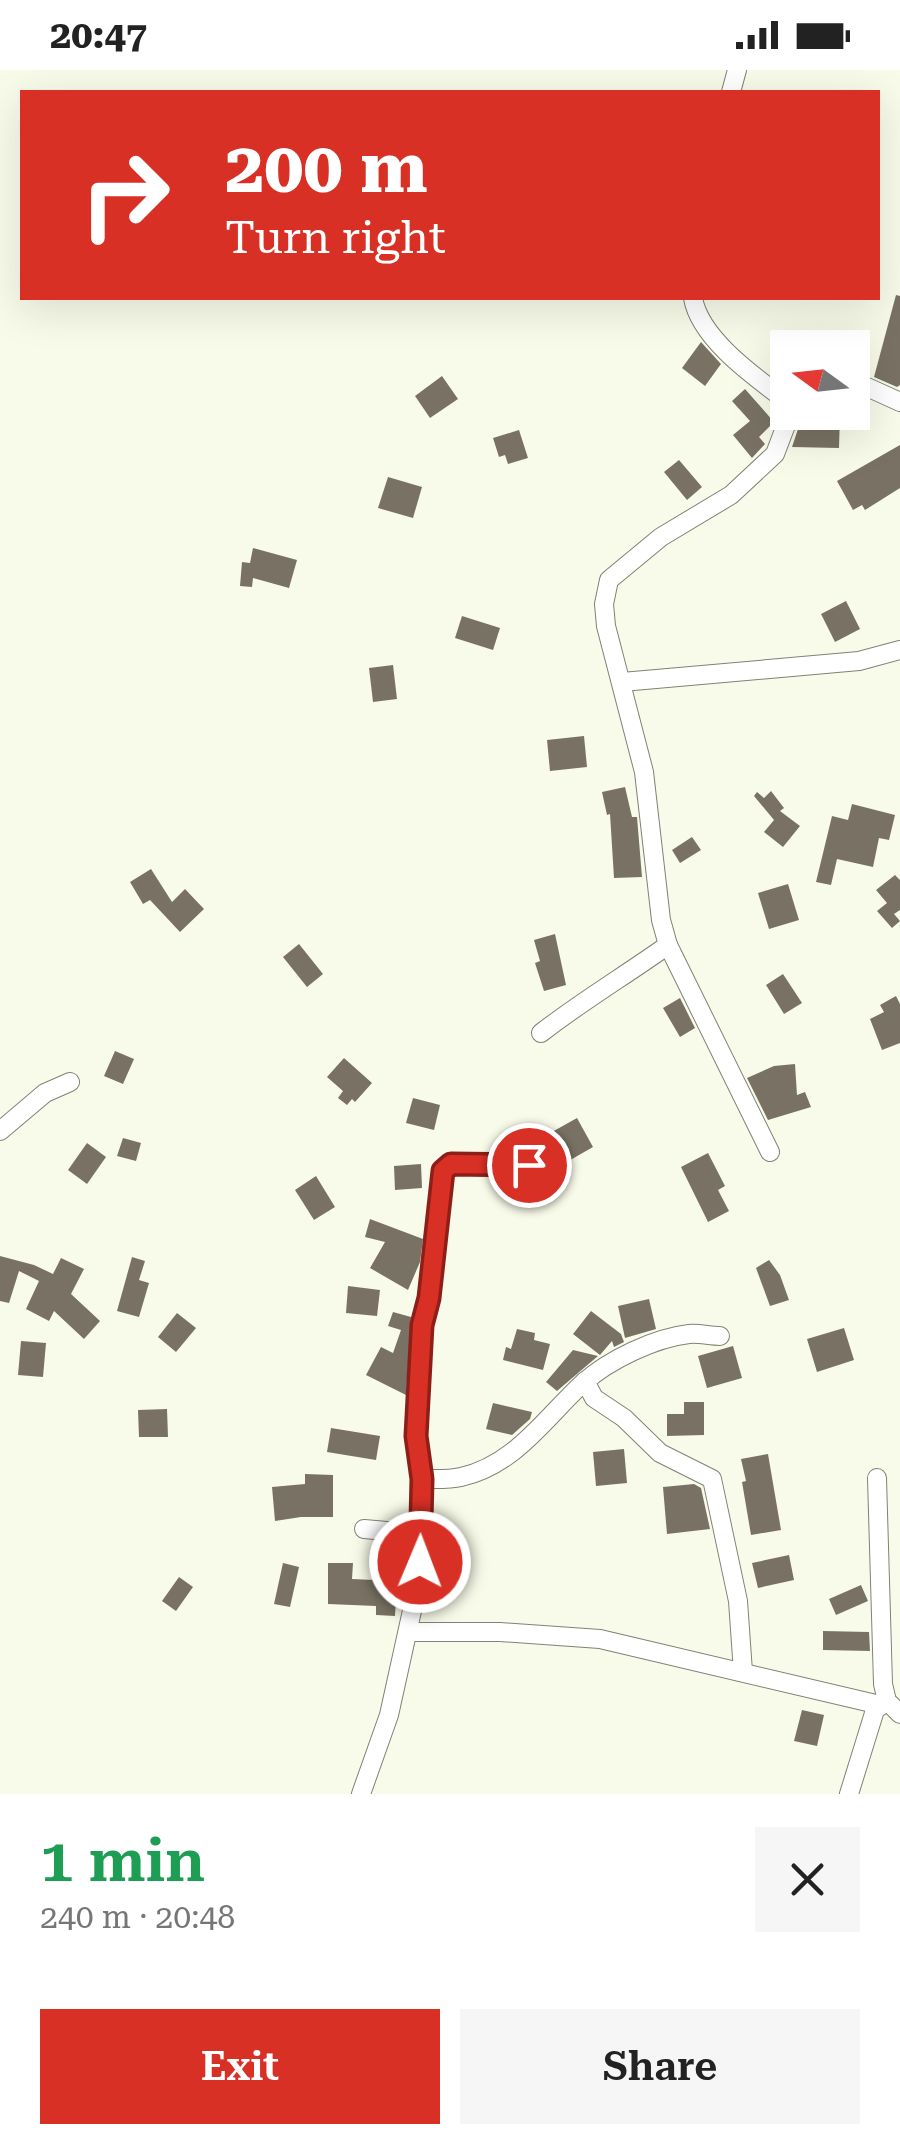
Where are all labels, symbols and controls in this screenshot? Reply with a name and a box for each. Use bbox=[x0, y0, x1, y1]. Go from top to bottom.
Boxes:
text: 20:47 bbox=[50, 13, 147, 57]
text: 200 m bbox=[225, 127, 428, 209]
icon: right bbox=[60, 130, 190, 260]
text: Turn right bbox=[225, 211, 446, 264]
north arrow bbox=[770, 330, 870, 430]
map controls bbox=[770, 330, 870, 430]
pin bbox=[487, 1123, 572, 1208]
icon: arrive bbox=[502, 1138, 557, 1193]
position arrow bbox=[368, 1510, 472, 1614]
text: 1 min bbox=[40, 1825, 205, 1896]
button: close bbox=[755, 1827, 860, 1932]
text: 240 m · 20:48 bbox=[40, 1898, 235, 1936]
button: Exit bbox=[40, 2009, 440, 2124]
button: Share bbox=[460, 2009, 860, 2124]

